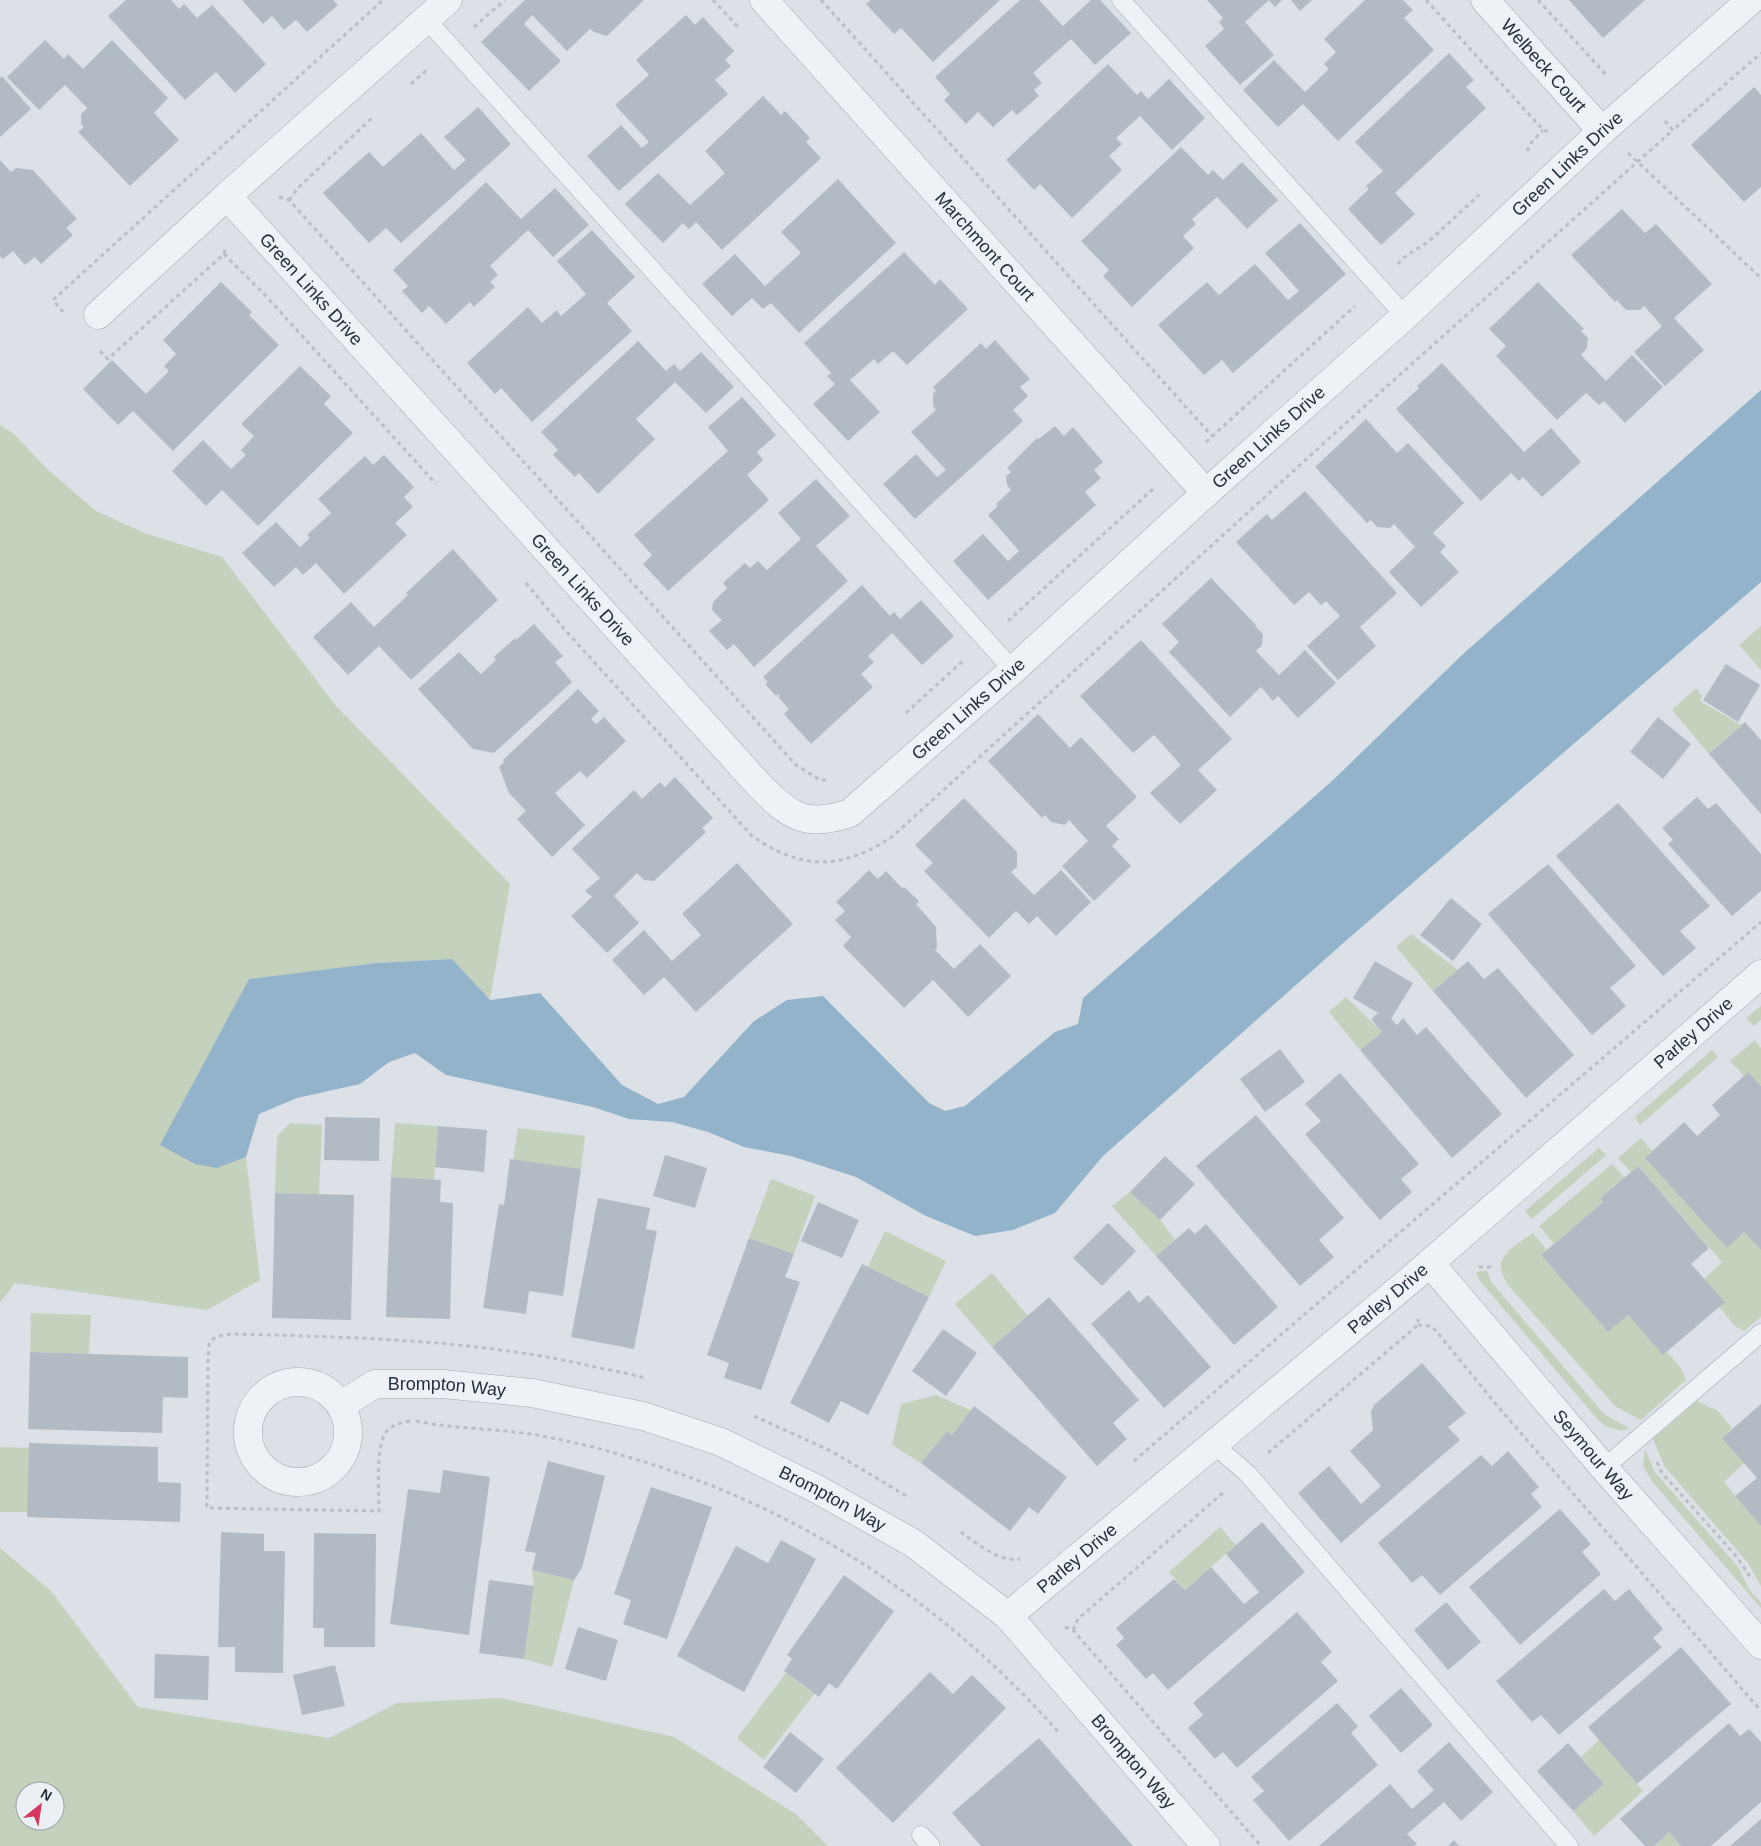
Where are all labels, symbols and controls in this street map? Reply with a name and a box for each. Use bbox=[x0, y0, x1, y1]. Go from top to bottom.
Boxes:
street label: Welbeck Court bbox=[1497, 15, 1590, 116]
street label: Green Links Drive bbox=[1508, 107, 1627, 220]
street label: Marchmont Court bbox=[931, 188, 1039, 305]
street label: Green Links Drive bbox=[255, 229, 367, 349]
street label: Green Links Drive bbox=[1208, 382, 1329, 493]
street label: Green Links Drive bbox=[527, 530, 638, 650]
street label: Green Links Drive bbox=[908, 654, 1029, 764]
street label: Parley Drive bbox=[1650, 993, 1737, 1073]
street label: Parley Drive bbox=[1344, 1259, 1432, 1338]
street label: Brompton Way bbox=[388, 1374, 507, 1400]
street label: Seymour Way bbox=[1549, 1406, 1638, 1504]
street label: Brompton Way bbox=[776, 1462, 889, 1536]
street label: Parley Drive bbox=[1033, 1519, 1121, 1597]
street label: Brompton Way bbox=[1087, 1710, 1180, 1813]
north arrow bbox=[15, 1781, 65, 1831]
text: N bbox=[38, 1785, 55, 1804]

